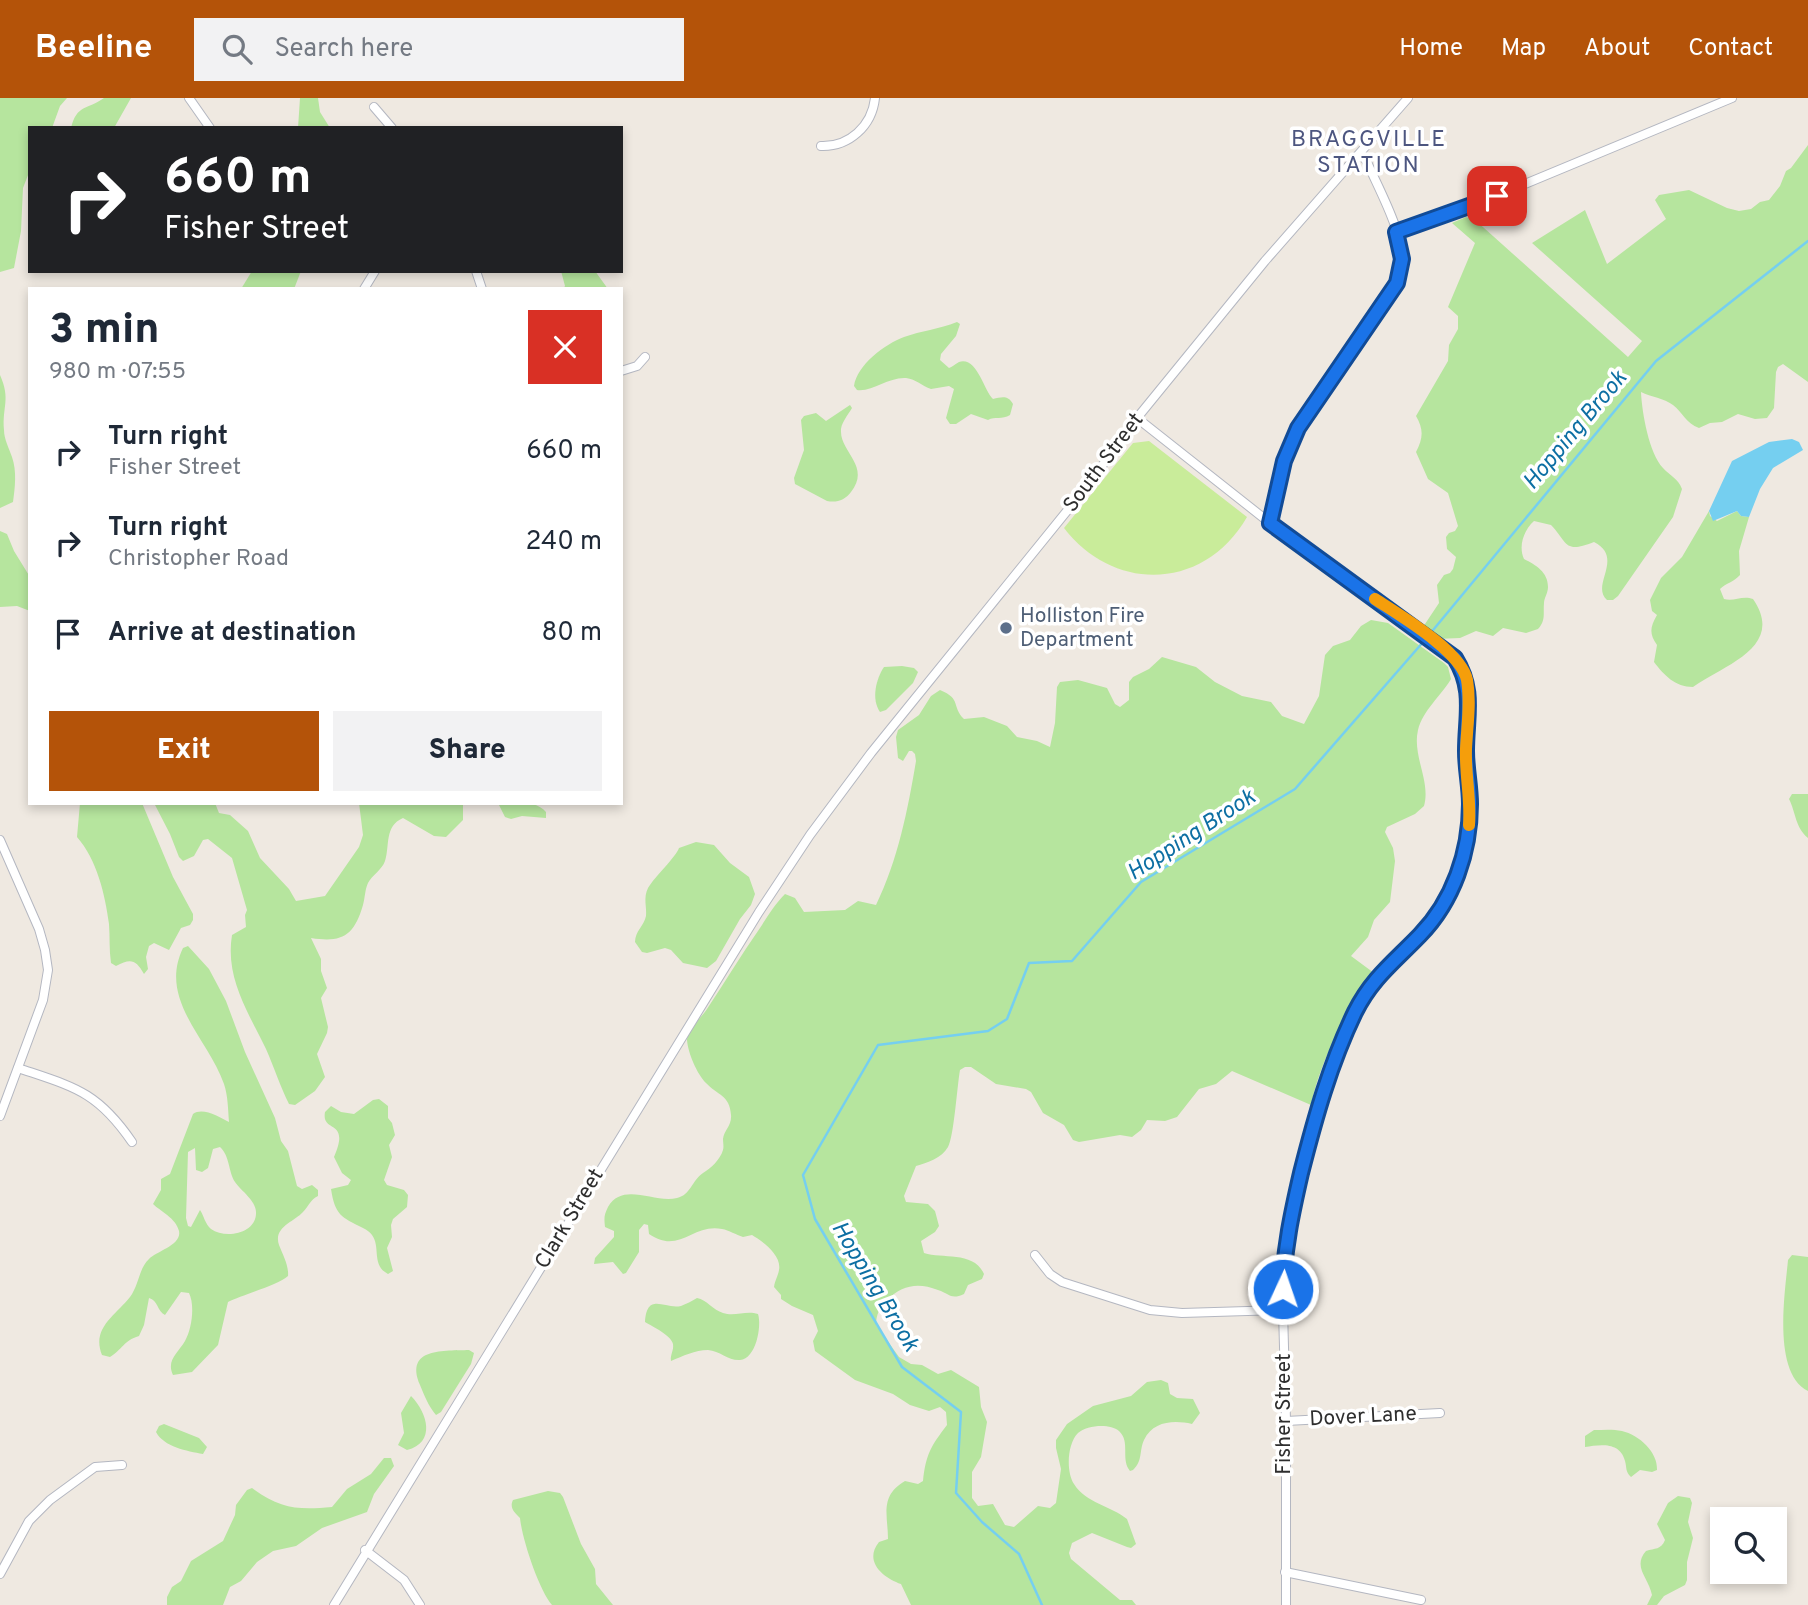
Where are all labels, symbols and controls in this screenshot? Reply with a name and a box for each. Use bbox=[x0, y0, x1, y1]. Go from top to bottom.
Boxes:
search box bbox=[194, 18, 684, 81]
text: Beeline bbox=[35, 28, 152, 70]
icon: search bbox=[218, 30, 256, 68]
text: Search here bbox=[274, 33, 413, 66]
text: Home bbox=[1399, 34, 1463, 64]
text: Map bbox=[1501, 34, 1546, 64]
text: About bbox=[1584, 34, 1650, 64]
text: Contact bbox=[1688, 34, 1773, 64]
district label: BRAGGVILLE STATION bbox=[1291, 126, 1447, 181]
text: 660 m bbox=[164, 149, 312, 211]
icon: right bbox=[49, 154, 140, 245]
pin bbox=[1467, 166, 1527, 226]
icon: arrive bbox=[1478, 177, 1516, 215]
text: Fisher Street bbox=[164, 210, 349, 250]
text: 3 min bbox=[49, 305, 160, 358]
button: close bbox=[528, 310, 602, 384]
text: 980 m · 07:55 bbox=[49, 358, 186, 387]
water label: Hopping Brook bbox=[1518, 365, 1635, 497]
street label: South Street bbox=[1058, 408, 1150, 518]
text: Turn right bbox=[108, 421, 228, 454]
icon: right bbox=[49, 433, 87, 471]
text: 660 m bbox=[526, 435, 602, 468]
text: Fisher Street bbox=[108, 454, 241, 483]
text: Turn right bbox=[108, 512, 228, 545]
icon: right bbox=[49, 524, 87, 562]
text: 240 m bbox=[525, 526, 602, 559]
text: Christopher Road bbox=[108, 545, 289, 574]
place label: Holliston Fire Department bbox=[1020, 603, 1145, 654]
icon: arrive bbox=[49, 615, 87, 653]
text: Arrive at destination bbox=[108, 617, 356, 650]
text: 80 m bbox=[542, 617, 602, 650]
marker: Holliston Fire Department bbox=[998, 620, 1014, 636]
button: Exit bbox=[49, 711, 319, 791]
button: Share bbox=[333, 711, 602, 791]
water label: Hopping Brook bbox=[1122, 784, 1262, 888]
street label: Clark Street bbox=[529, 1164, 611, 1274]
water label: Hopping Brook bbox=[824, 1216, 925, 1358]
position arrow bbox=[1246, 1252, 1320, 1326]
street label: Fisher Street bbox=[1271, 1353, 1298, 1475]
street label: Dover Lane bbox=[1309, 1401, 1417, 1433]
map controls bbox=[1710, 1507, 1787, 1584]
button: search bbox=[1710, 1507, 1787, 1584]

